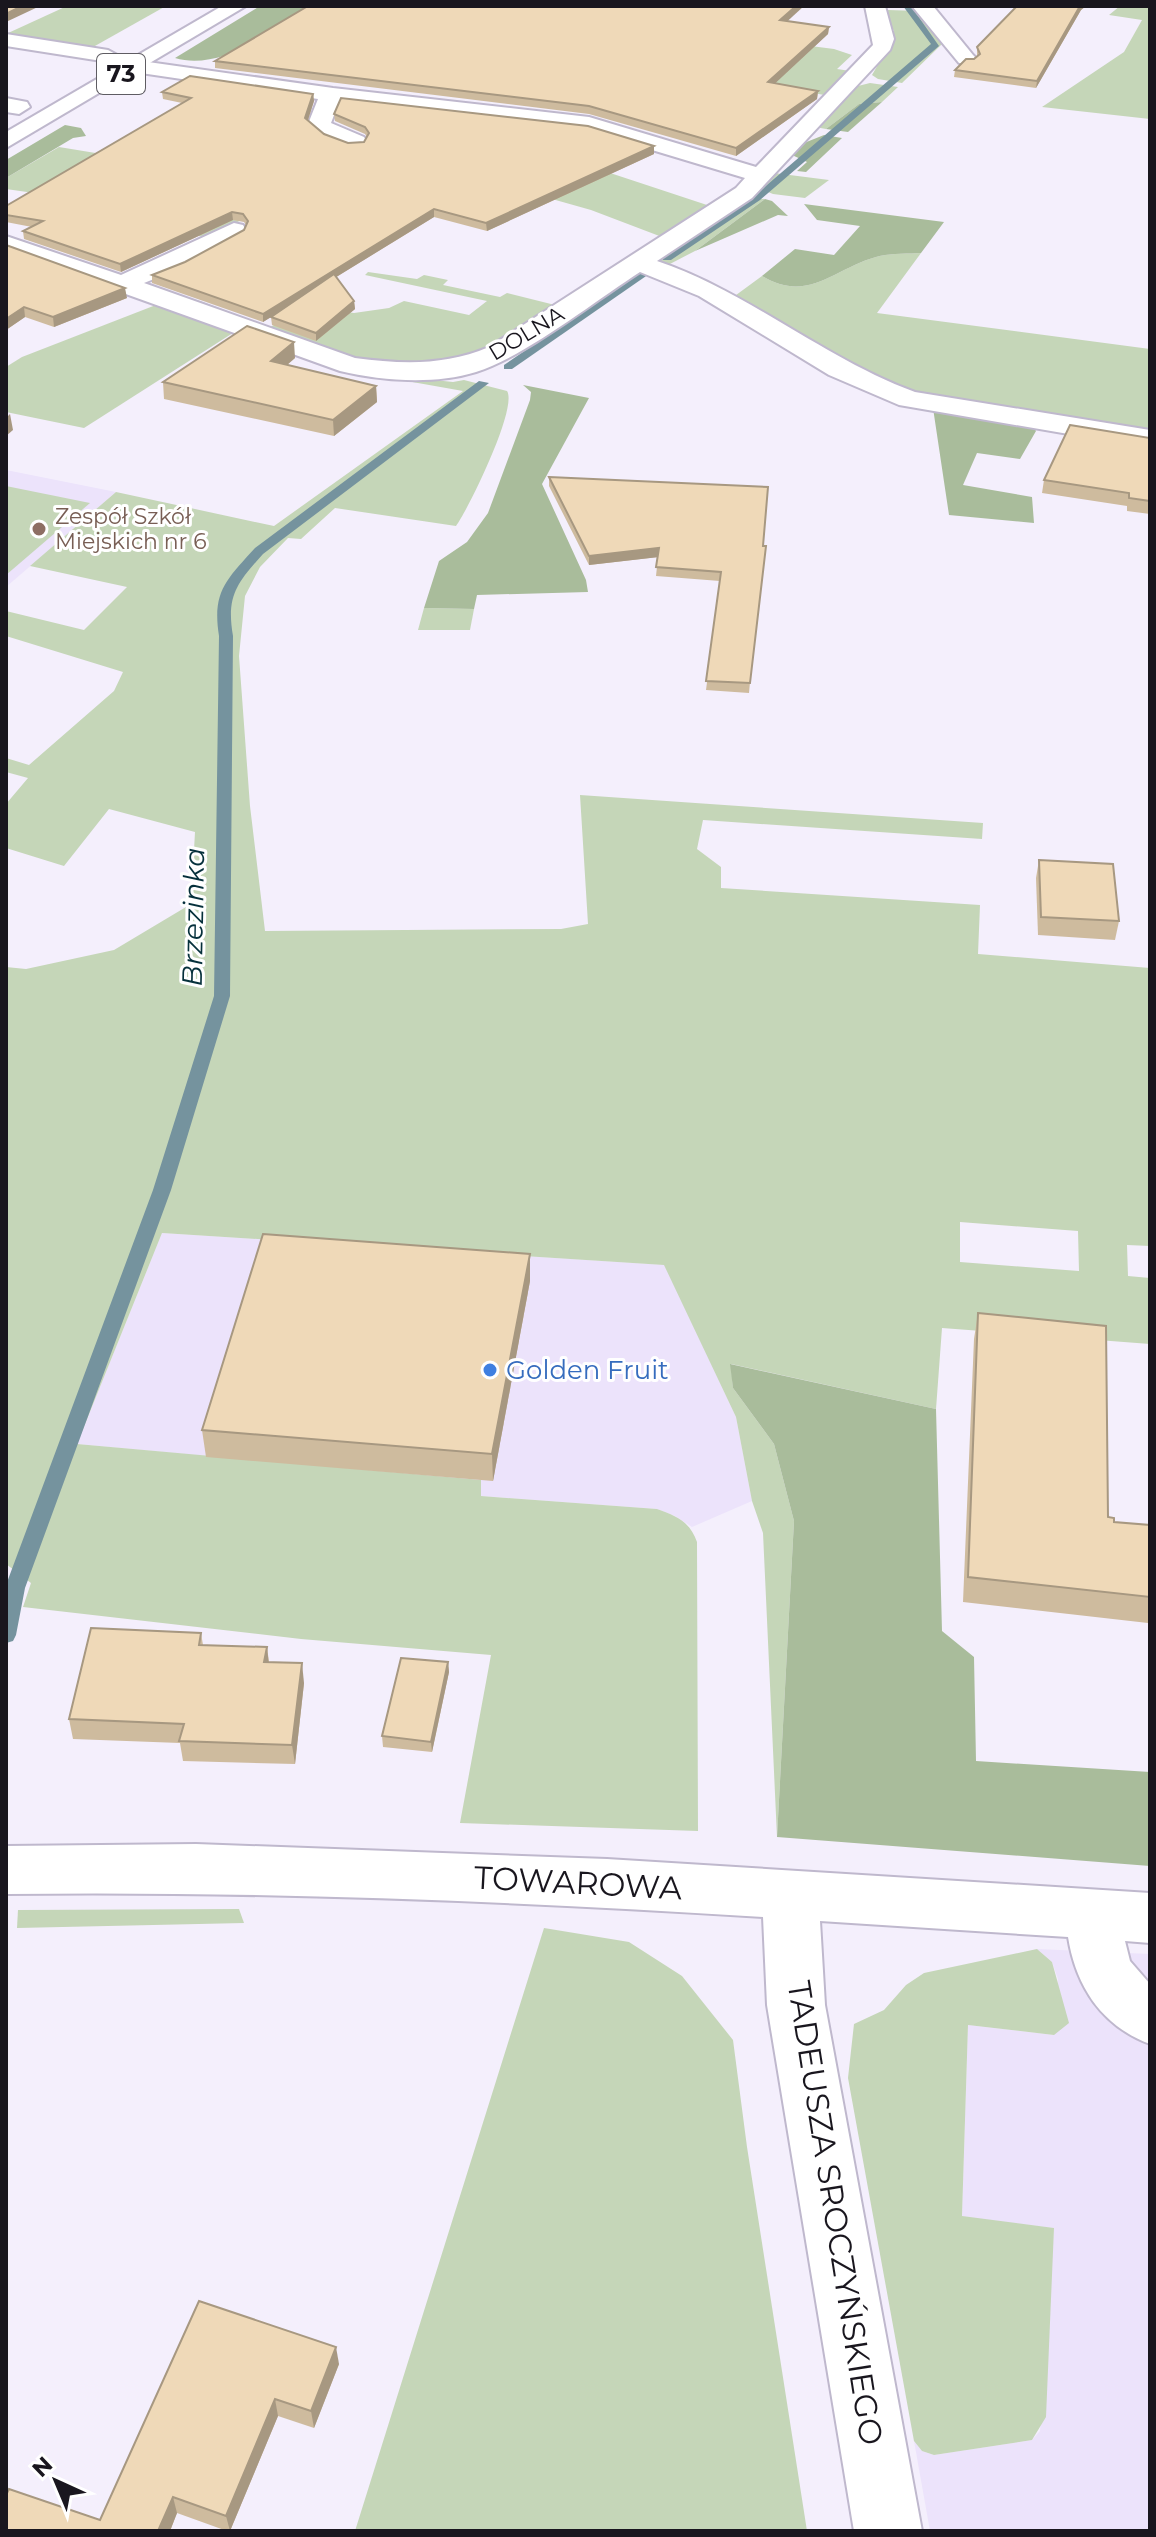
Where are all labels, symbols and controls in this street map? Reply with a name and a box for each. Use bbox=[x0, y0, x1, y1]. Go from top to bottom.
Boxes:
road number: 73 bbox=[97, 54, 145, 94]
street label: DOLNA bbox=[484, 300, 569, 366]
place label: Zespół Szkół Miejskich nr 6 bbox=[55, 503, 207, 555]
marker: Zespół Szkół Miejskich nr 6 bbox=[30, 520, 48, 538]
water label: Brzezinka bbox=[175, 847, 211, 987]
place label: Golden Fruit bbox=[506, 1354, 669, 1386]
marker: Golden Fruit bbox=[481, 1361, 499, 1379]
street label: TOWAROWA bbox=[473, 1858, 683, 1907]
street label: TADEUSZA SROCZYŃSKIEGO bbox=[780, 1978, 891, 2448]
north arrow bbox=[16, 2441, 96, 2521]
text: N bbox=[27, 2451, 58, 2483]

